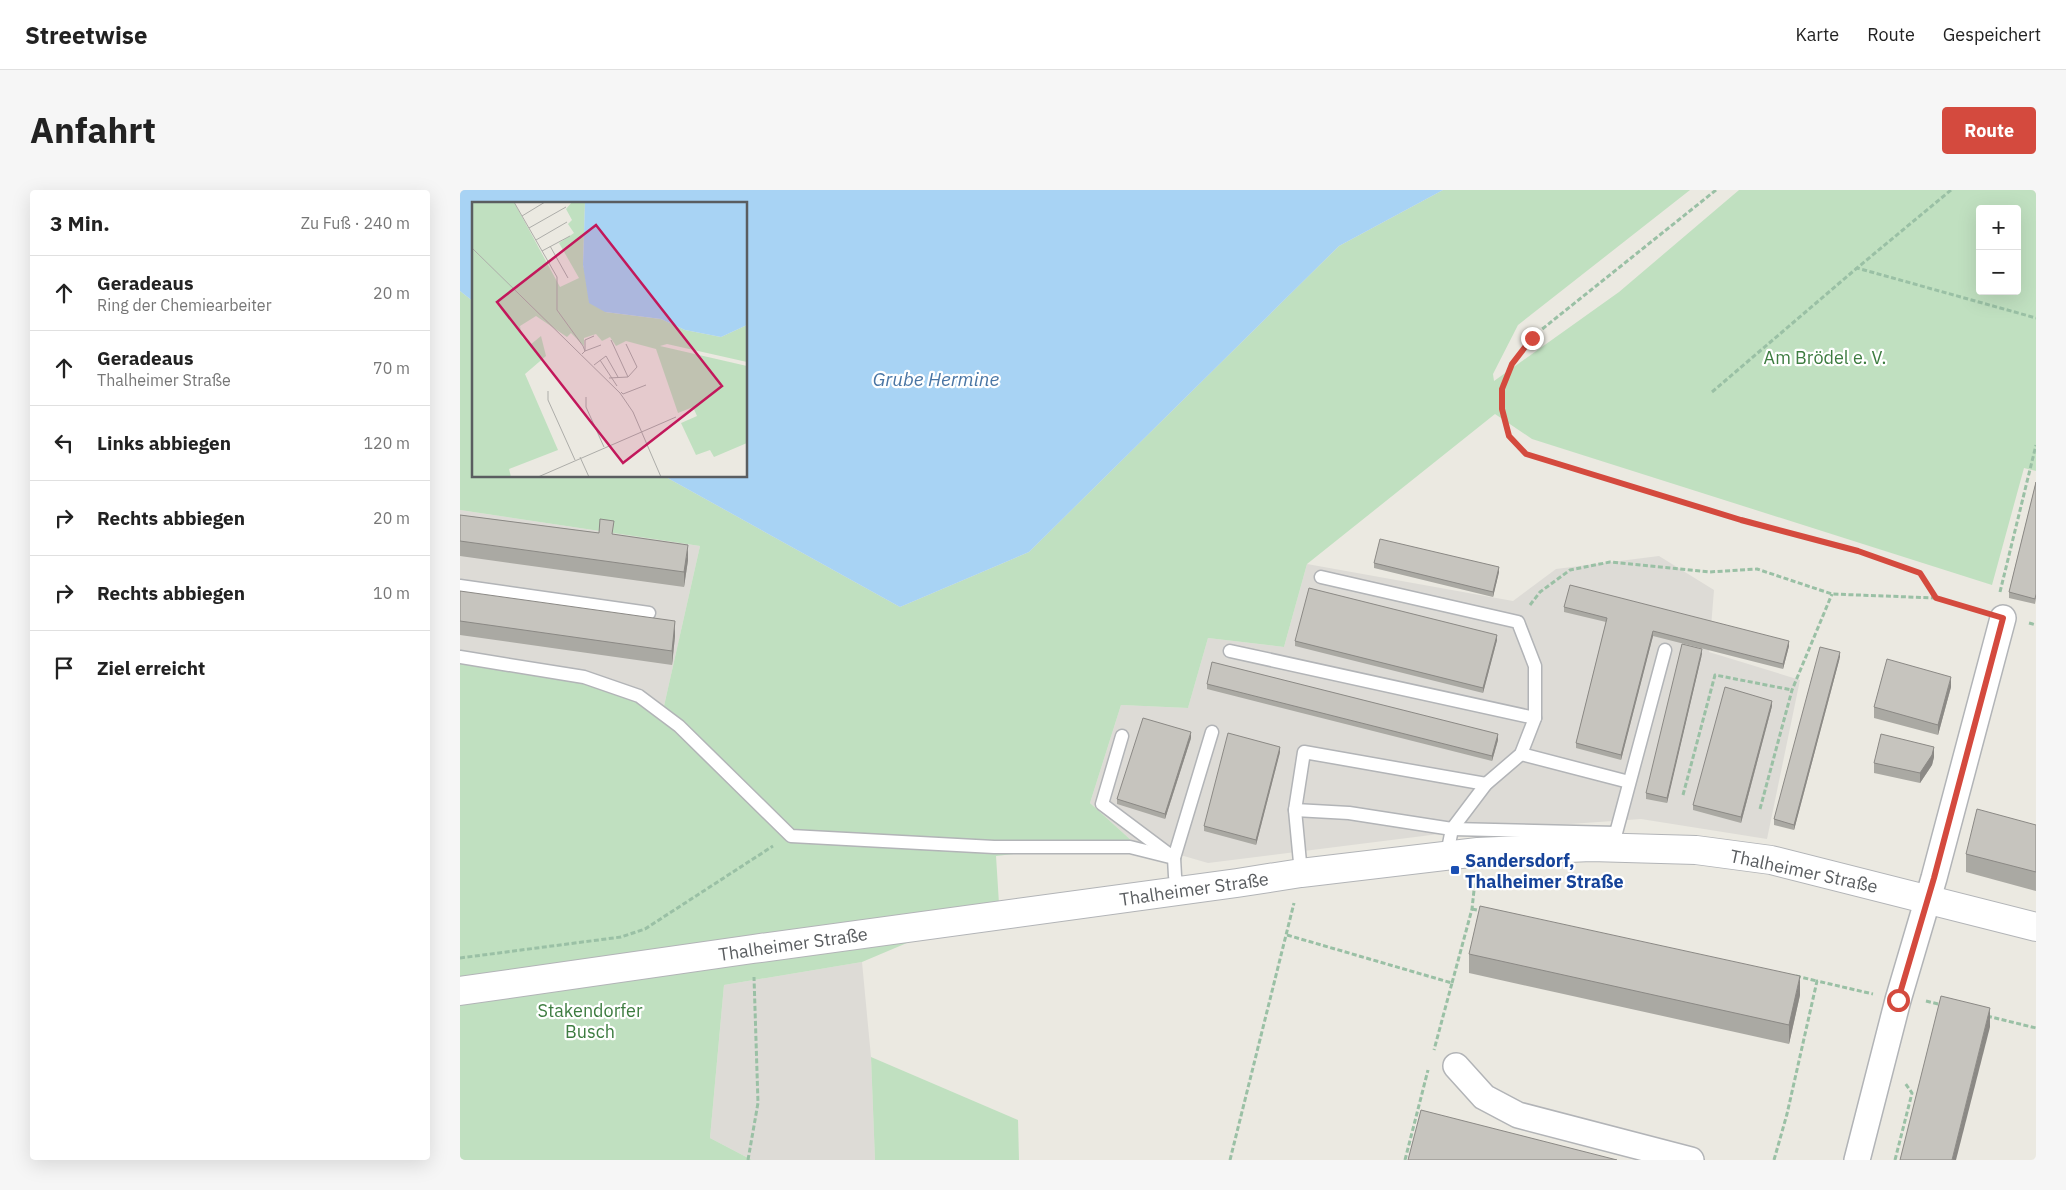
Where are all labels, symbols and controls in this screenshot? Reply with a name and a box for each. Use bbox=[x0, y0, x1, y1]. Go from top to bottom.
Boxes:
text: Streetwise bbox=[25, 19, 147, 51]
text: Karte bbox=[1796, 23, 1839, 46]
text: Route bbox=[1867, 23, 1915, 46]
text: Gespeichert bbox=[1943, 23, 2041, 46]
text: Anfahrt bbox=[30, 107, 156, 153]
button: Route bbox=[1942, 107, 2036, 154]
inset map bbox=[472, 202, 748, 478]
map controls bbox=[1976, 205, 2021, 295]
button: + bbox=[1976, 205, 2021, 250]
text: 3 Min. bbox=[50, 209, 110, 237]
text: Zu Fuß · 240 m bbox=[301, 213, 410, 233]
button: − bbox=[1976, 250, 2021, 295]
text: Geradeaus bbox=[97, 271, 194, 295]
icon: ahead bbox=[50, 279, 78, 307]
text: 20 m bbox=[373, 283, 410, 303]
text: Ring der Chemiearbeiter bbox=[97, 295, 272, 315]
route end bbox=[1521, 327, 1544, 350]
text: Geradeaus bbox=[97, 346, 194, 370]
park label: Am Brödel e. V. bbox=[1764, 346, 1886, 369]
icon: ahead bbox=[50, 354, 78, 382]
text: 70 m bbox=[373, 358, 410, 378]
water label: Grube Hermine bbox=[873, 367, 999, 391]
text: Thalheimer Straße bbox=[97, 370, 231, 390]
icon: left bbox=[50, 429, 78, 457]
text: Links abbiegen bbox=[97, 431, 231, 455]
text: 120 m bbox=[363, 433, 410, 453]
icon: right bbox=[50, 504, 78, 532]
text: Rechts abbiegen bbox=[97, 506, 245, 530]
text: 20 m bbox=[373, 508, 410, 528]
icon: right bbox=[50, 579, 78, 607]
text: Rechts abbiegen bbox=[97, 581, 245, 605]
text: 10 m bbox=[373, 583, 410, 603]
icon: arrive bbox=[50, 654, 78, 682]
text: Ziel erreicht bbox=[97, 656, 205, 680]
street label: Thalheimer Straße bbox=[1728, 844, 1880, 898]
place label: Sandersdorf, Thalheimer Straße bbox=[1465, 849, 1624, 893]
marker: Sandersdorf, Thalheimer Straße bbox=[1449, 864, 1461, 876]
street label: Thalheimer Straße bbox=[1118, 867, 1270, 911]
street label: Thalheimer Straße bbox=[717, 922, 869, 966]
route start bbox=[1887, 989, 1910, 1012]
park label: Stakendorfer Busch bbox=[537, 999, 643, 1043]

